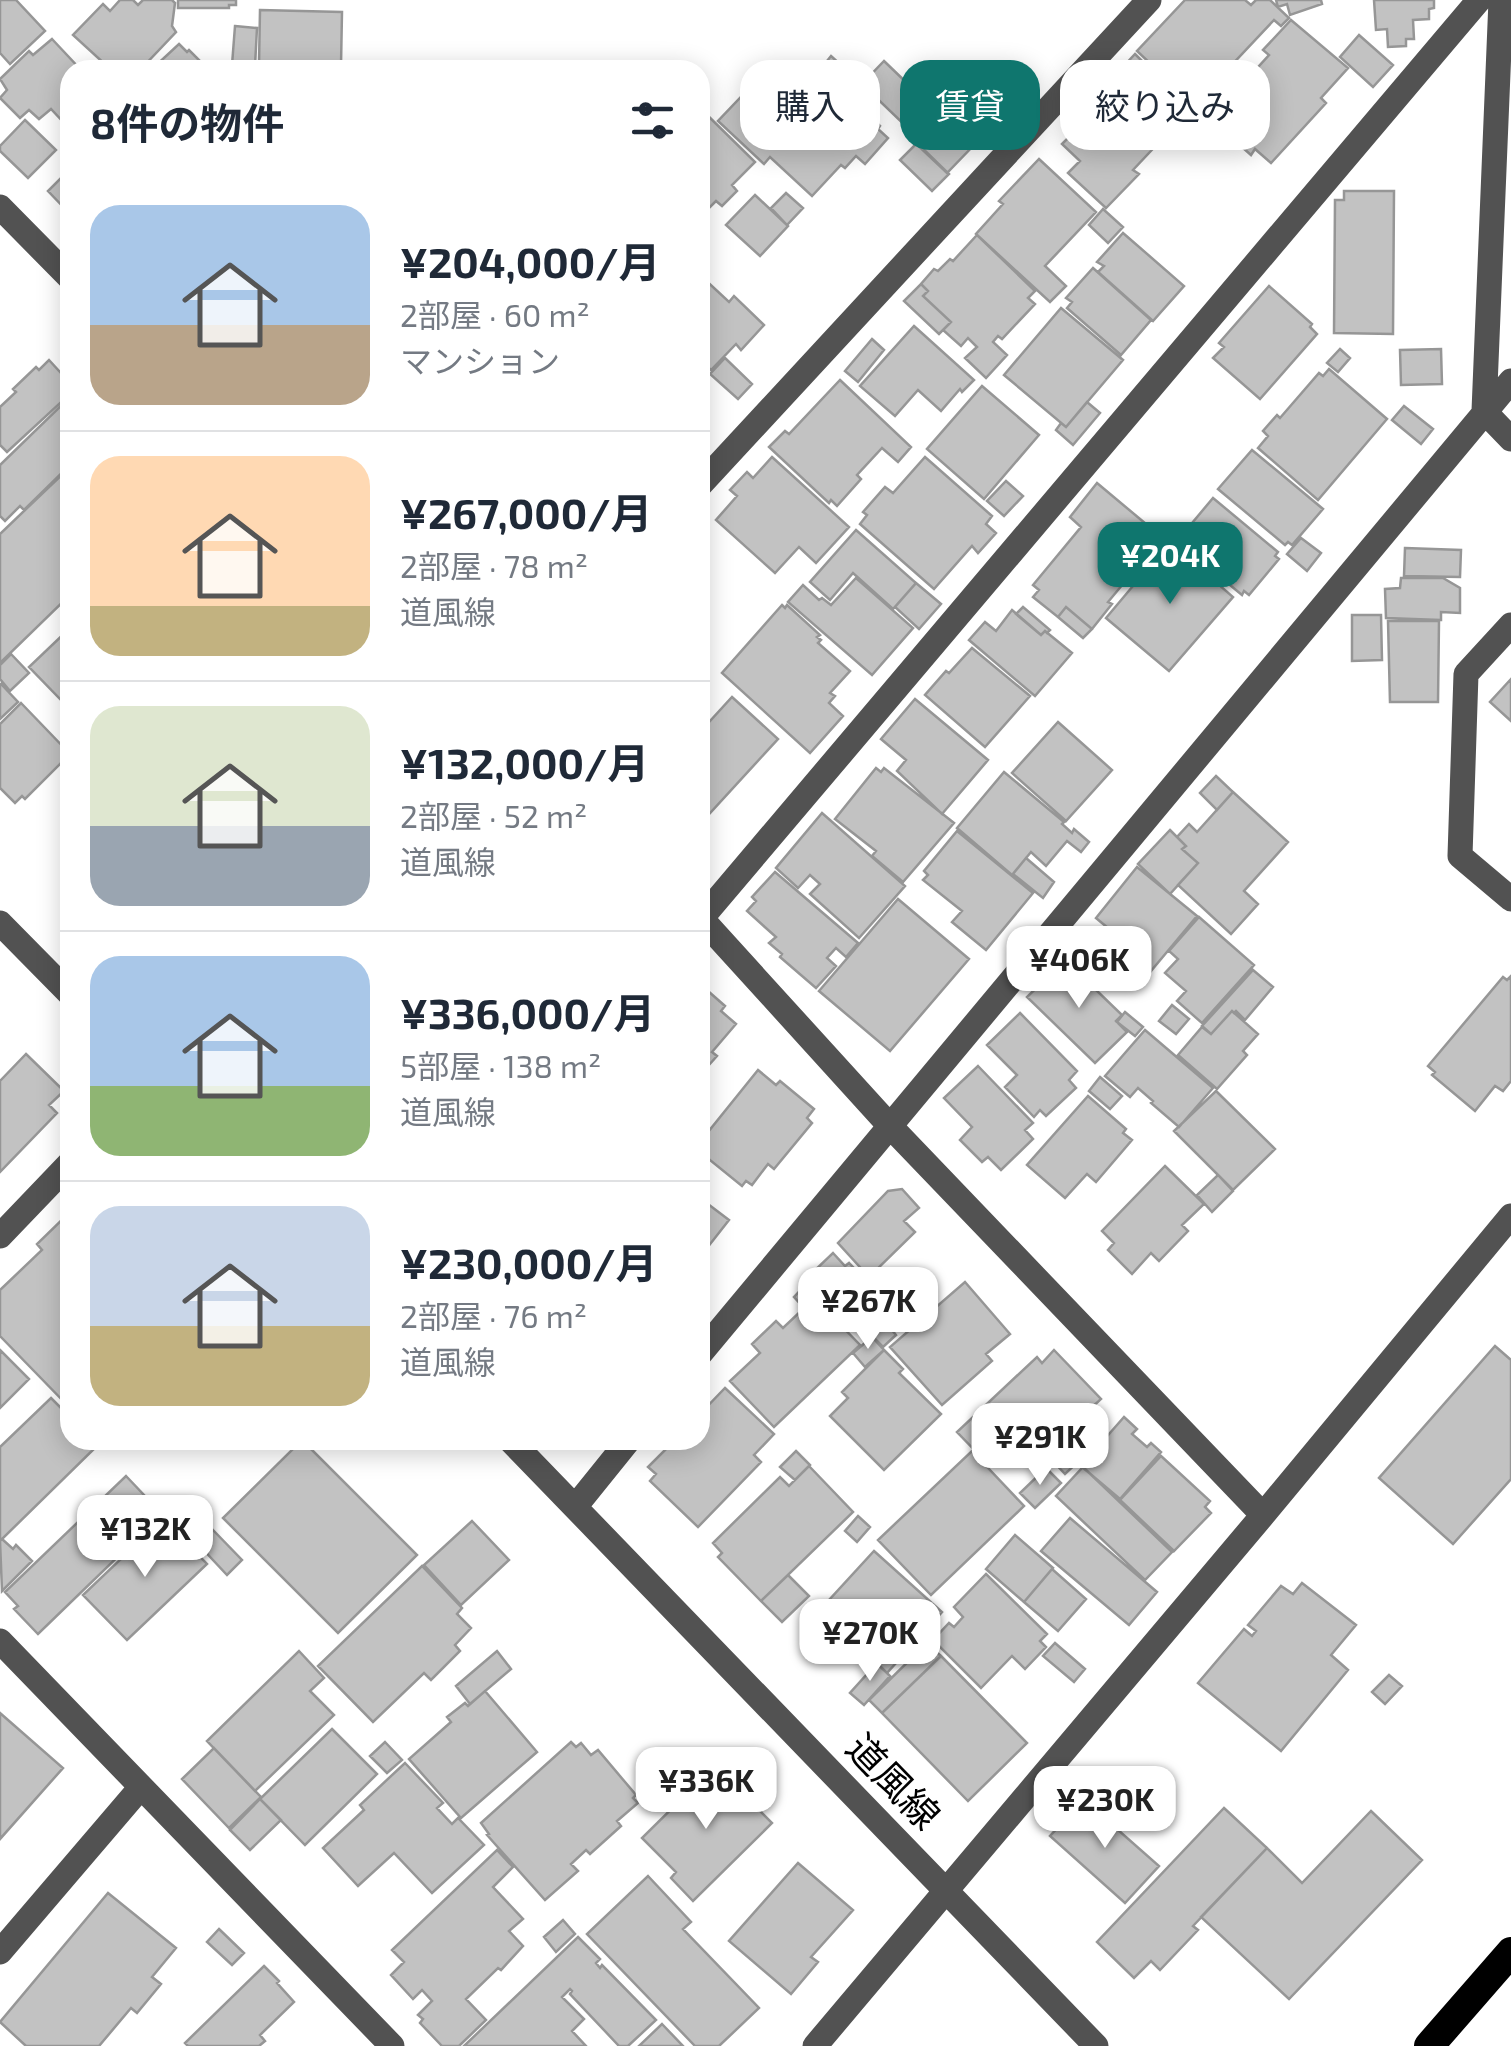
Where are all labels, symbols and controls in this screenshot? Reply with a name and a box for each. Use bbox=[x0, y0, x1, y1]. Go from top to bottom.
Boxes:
chip: 購入 bbox=[740, 60, 880, 150]
chip: 賃貸 bbox=[900, 60, 1040, 150]
chip: 絞り込み bbox=[1060, 60, 1270, 150]
icon: filters bbox=[625, 93, 680, 148]
text: 8件の物件 bbox=[90, 97, 284, 147]
text: ¥204,000/月 bbox=[400, 236, 660, 286]
icon: home bbox=[170, 245, 290, 365]
text: 2部屋 · 60 m² bbox=[400, 295, 590, 333]
text: マンション bbox=[400, 341, 560, 379]
text: ¥267,000/月 bbox=[400, 487, 652, 537]
icon: home bbox=[170, 496, 290, 616]
pin: ¥204K bbox=[1100, 522, 1240, 607]
text: ¥204K bbox=[1120, 535, 1220, 573]
text: 2部屋 · 78 m² bbox=[400, 546, 588, 584]
text: 道風線 bbox=[400, 592, 496, 630]
text: ¥132,000/月 bbox=[400, 737, 649, 787]
icon: home bbox=[170, 746, 290, 866]
text: 2部屋 · 52 m² bbox=[400, 796, 587, 834]
text: 道風線 bbox=[400, 842, 496, 880]
pin: ¥406K bbox=[1009, 926, 1149, 1011]
text: ¥406K bbox=[1029, 939, 1130, 977]
text: ¥336,000/月 bbox=[400, 987, 655, 1037]
icon: home bbox=[170, 996, 290, 1116]
text: 5部屋 · 138 m² bbox=[400, 1046, 601, 1084]
text: 道風線 bbox=[400, 1092, 496, 1130]
text: ¥230,000/月 bbox=[400, 1237, 658, 1287]
icon: home bbox=[170, 1246, 290, 1366]
pin: ¥267K bbox=[798, 1267, 938, 1352]
text: ¥267K bbox=[820, 1280, 916, 1318]
text: 2部屋 · 76 m² bbox=[400, 1296, 587, 1334]
text: 道風線 bbox=[400, 1342, 496, 1380]
pin: ¥291K bbox=[970, 1403, 1110, 1488]
text: ¥291K bbox=[994, 1416, 1086, 1454]
pin: ¥132K bbox=[75, 1495, 215, 1580]
text: ¥132K bbox=[99, 1508, 191, 1546]
pin: ¥270K bbox=[800, 1599, 940, 1684]
text: ¥270K bbox=[821, 1612, 919, 1650]
street label: 道風線 bbox=[838, 1724, 951, 1838]
pin: ¥336K bbox=[636, 1747, 776, 1832]
text: ¥336K bbox=[658, 1760, 754, 1798]
pin: ¥230K bbox=[1035, 1766, 1175, 1851]
text: ¥230K bbox=[1056, 1779, 1154, 1817]

